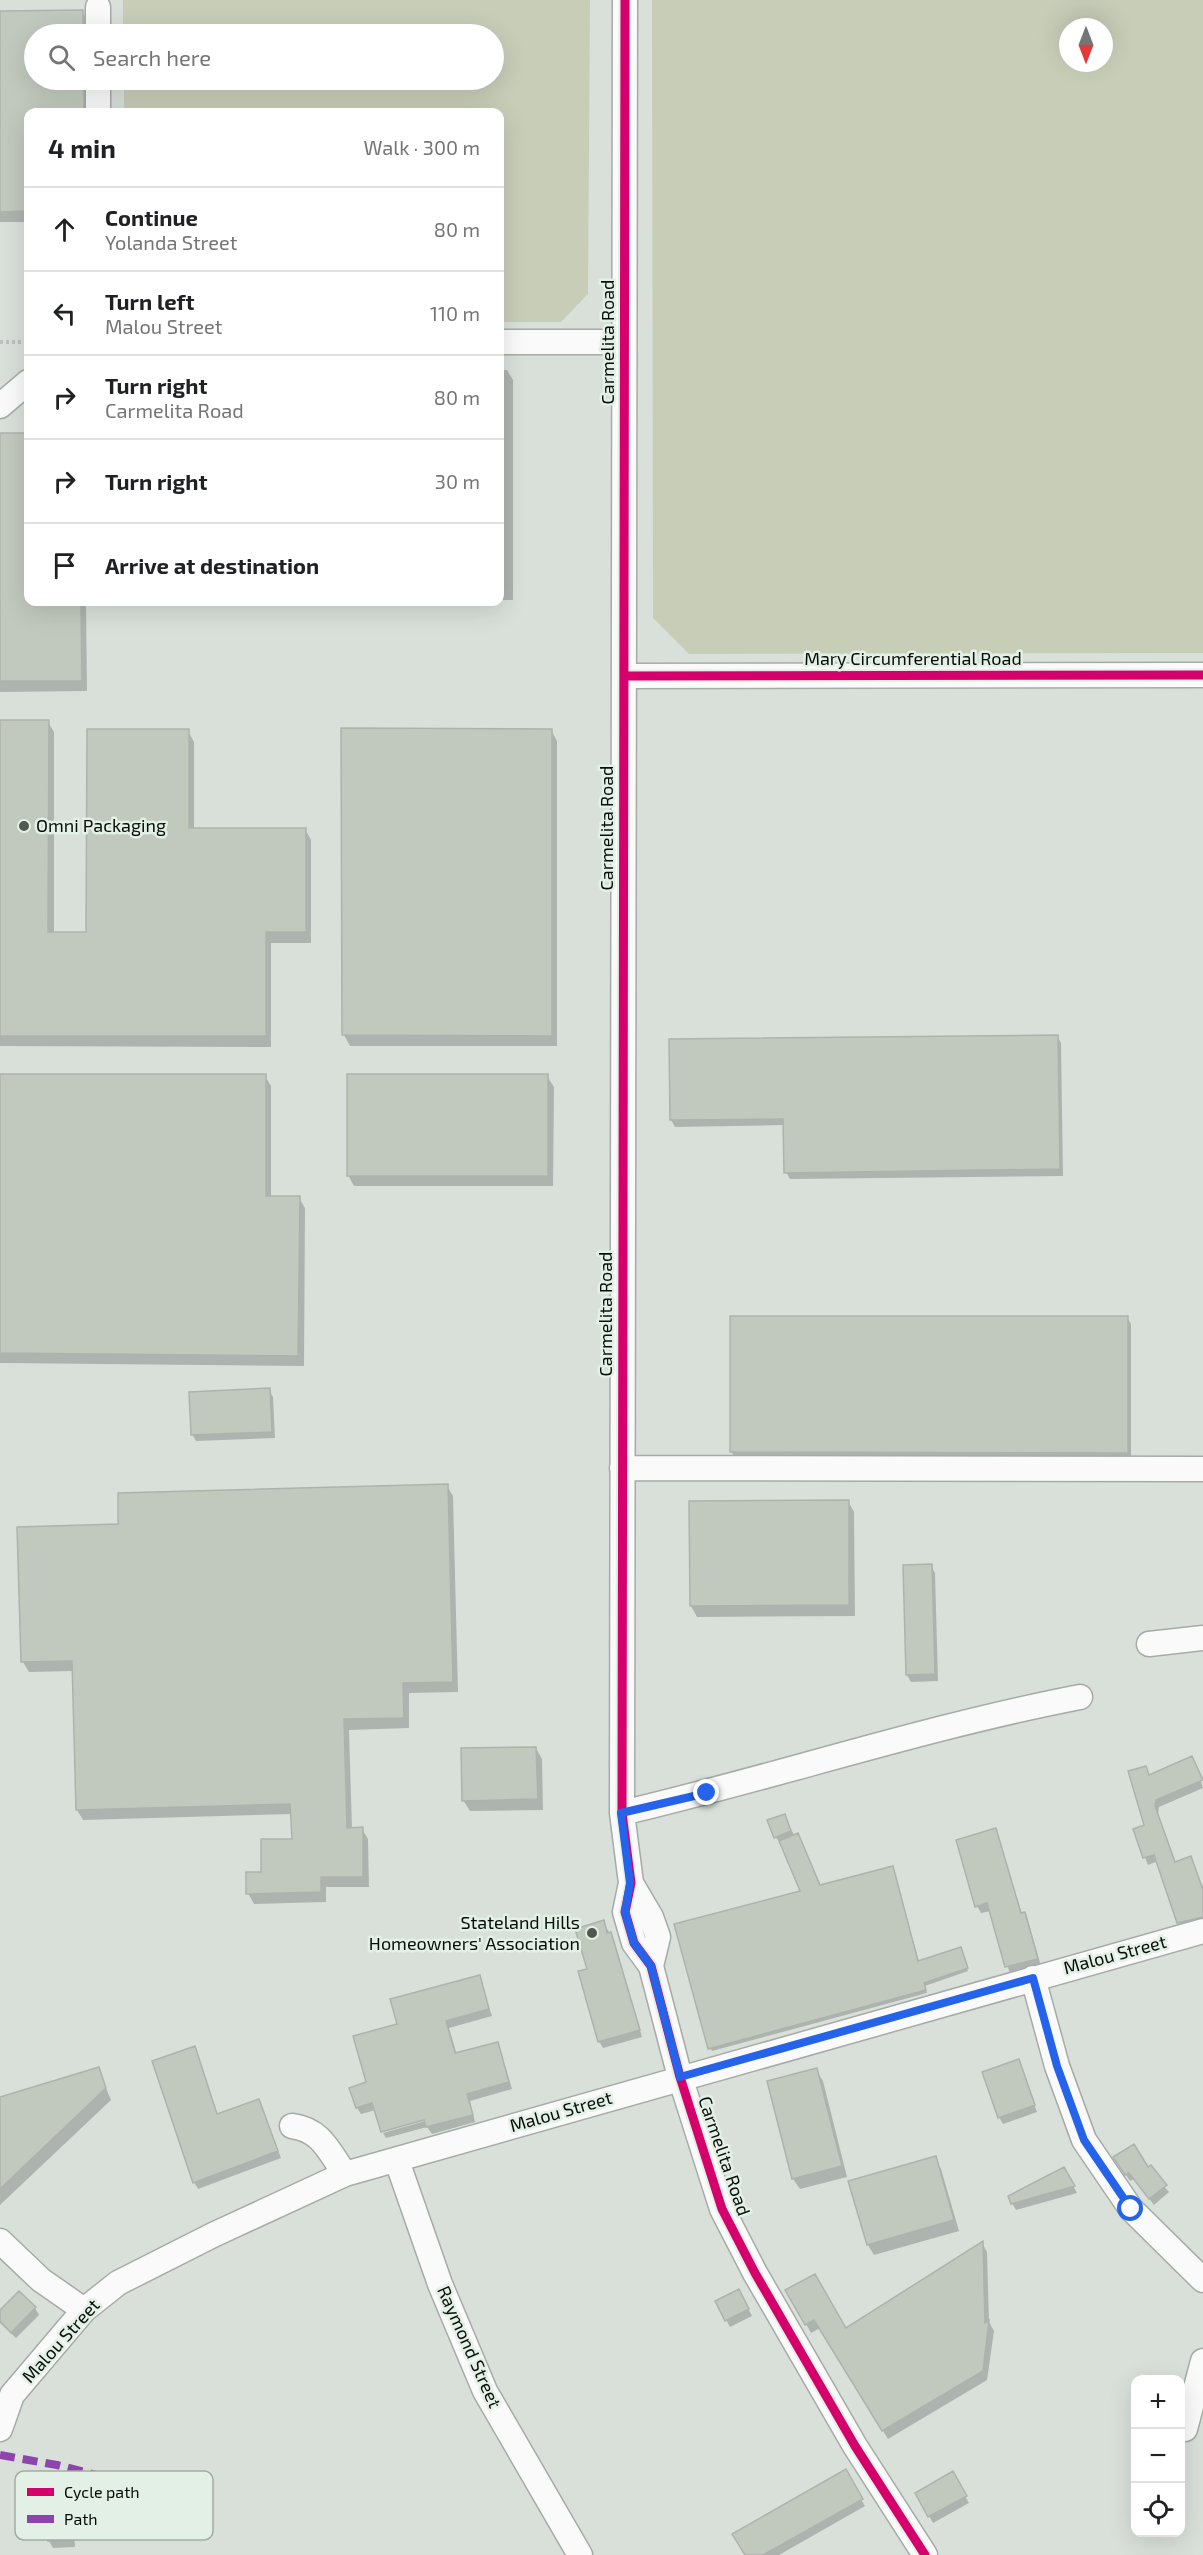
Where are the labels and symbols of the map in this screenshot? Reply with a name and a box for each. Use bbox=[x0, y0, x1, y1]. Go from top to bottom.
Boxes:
north arrow bbox=[1059, 18, 1113, 72]
street label: Carmelita Road bbox=[596, 280, 618, 404]
street label: Mary Circumferential Road bbox=[804, 647, 1022, 669]
street label: Carmelita Road bbox=[595, 766, 617, 890]
place label: Omni Packaging bbox=[36, 814, 166, 836]
marker: Omni Packaging bbox=[17, 819, 31, 833]
street label: Carmelita Road bbox=[594, 1252, 616, 1376]
route end bbox=[693, 1779, 719, 1805]
place label: Stateland Hills Homeowners' Association bbox=[369, 1911, 580, 1954]
marker: Stateland Hills Homeowners' Association bbox=[585, 1926, 599, 1940]
street label: Malou Street bbox=[1061, 1930, 1169, 1978]
street label: Malou Street bbox=[507, 2086, 615, 2136]
street label: Carmelita Road bbox=[694, 2093, 756, 2218]
route start bbox=[1117, 2195, 1143, 2221]
street label: Raymond Street bbox=[433, 2282, 507, 2411]
street label: Malou Street bbox=[17, 2294, 104, 2387]
legend bbox=[15, 2471, 213, 2540]
text: Cycle path bbox=[64, 2482, 140, 2501]
text: Path bbox=[64, 2509, 98, 2528]

